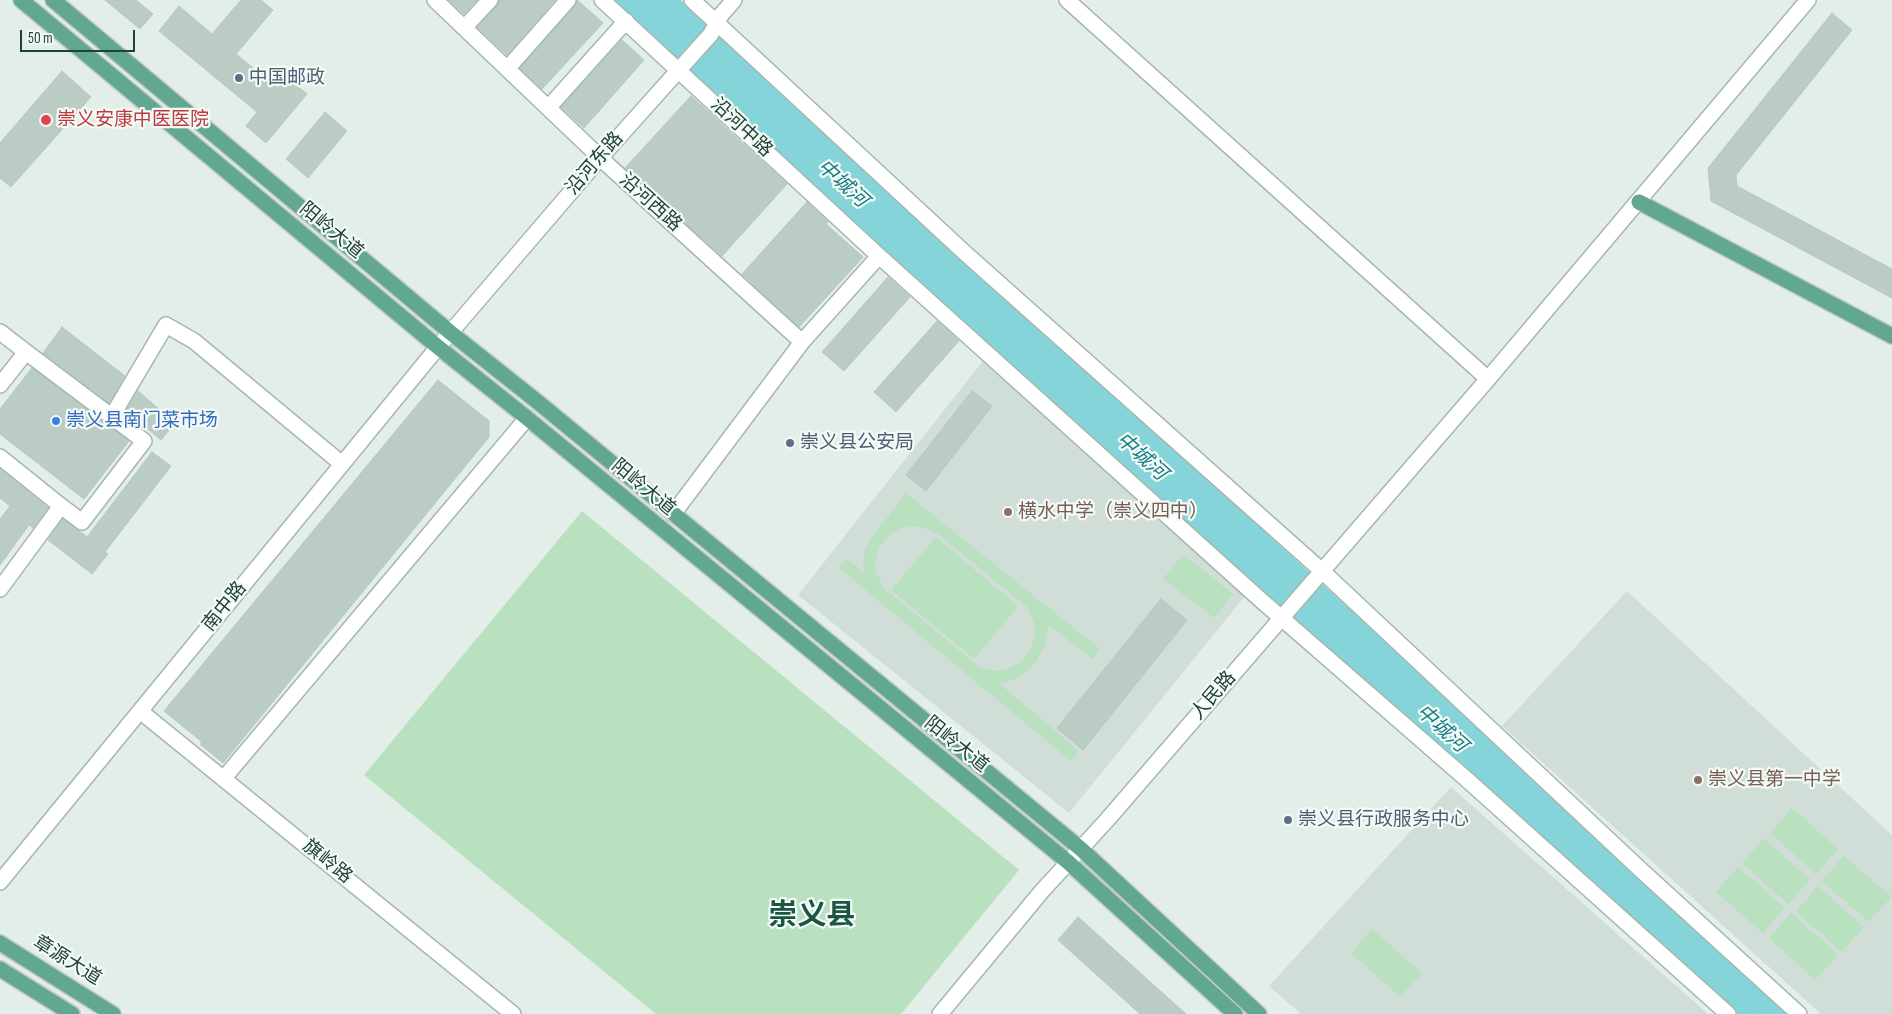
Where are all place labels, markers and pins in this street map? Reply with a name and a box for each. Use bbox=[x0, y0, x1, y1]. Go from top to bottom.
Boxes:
place label: 中国邮政 bbox=[249, 67, 325, 89]
marker: 中国邮政 bbox=[233, 72, 245, 84]
place label: 崇义安康中医医院 bbox=[57, 109, 209, 131]
marker: 崇义安康中医医院 bbox=[39, 113, 53, 127]
place label: 崇义县南门菜市场 bbox=[66, 410, 218, 432]
marker: 崇义县南门菜市场 bbox=[50, 415, 62, 427]
place label: 崇义县公安局 bbox=[800, 432, 914, 454]
marker: 崇义县公安局 bbox=[784, 437, 796, 449]
place label: 横水中学（崇义四中） bbox=[1018, 501, 1208, 523]
marker: 横水中学（崇义四中） bbox=[1002, 506, 1014, 518]
place label: 崇义县第一中学 bbox=[1708, 769, 1841, 791]
marker: 崇义县第一中学 bbox=[1692, 774, 1704, 786]
place label: 崇义县行政服务中心 bbox=[1298, 809, 1469, 831]
marker: 崇义县行政服务中心 bbox=[1282, 814, 1294, 826]

